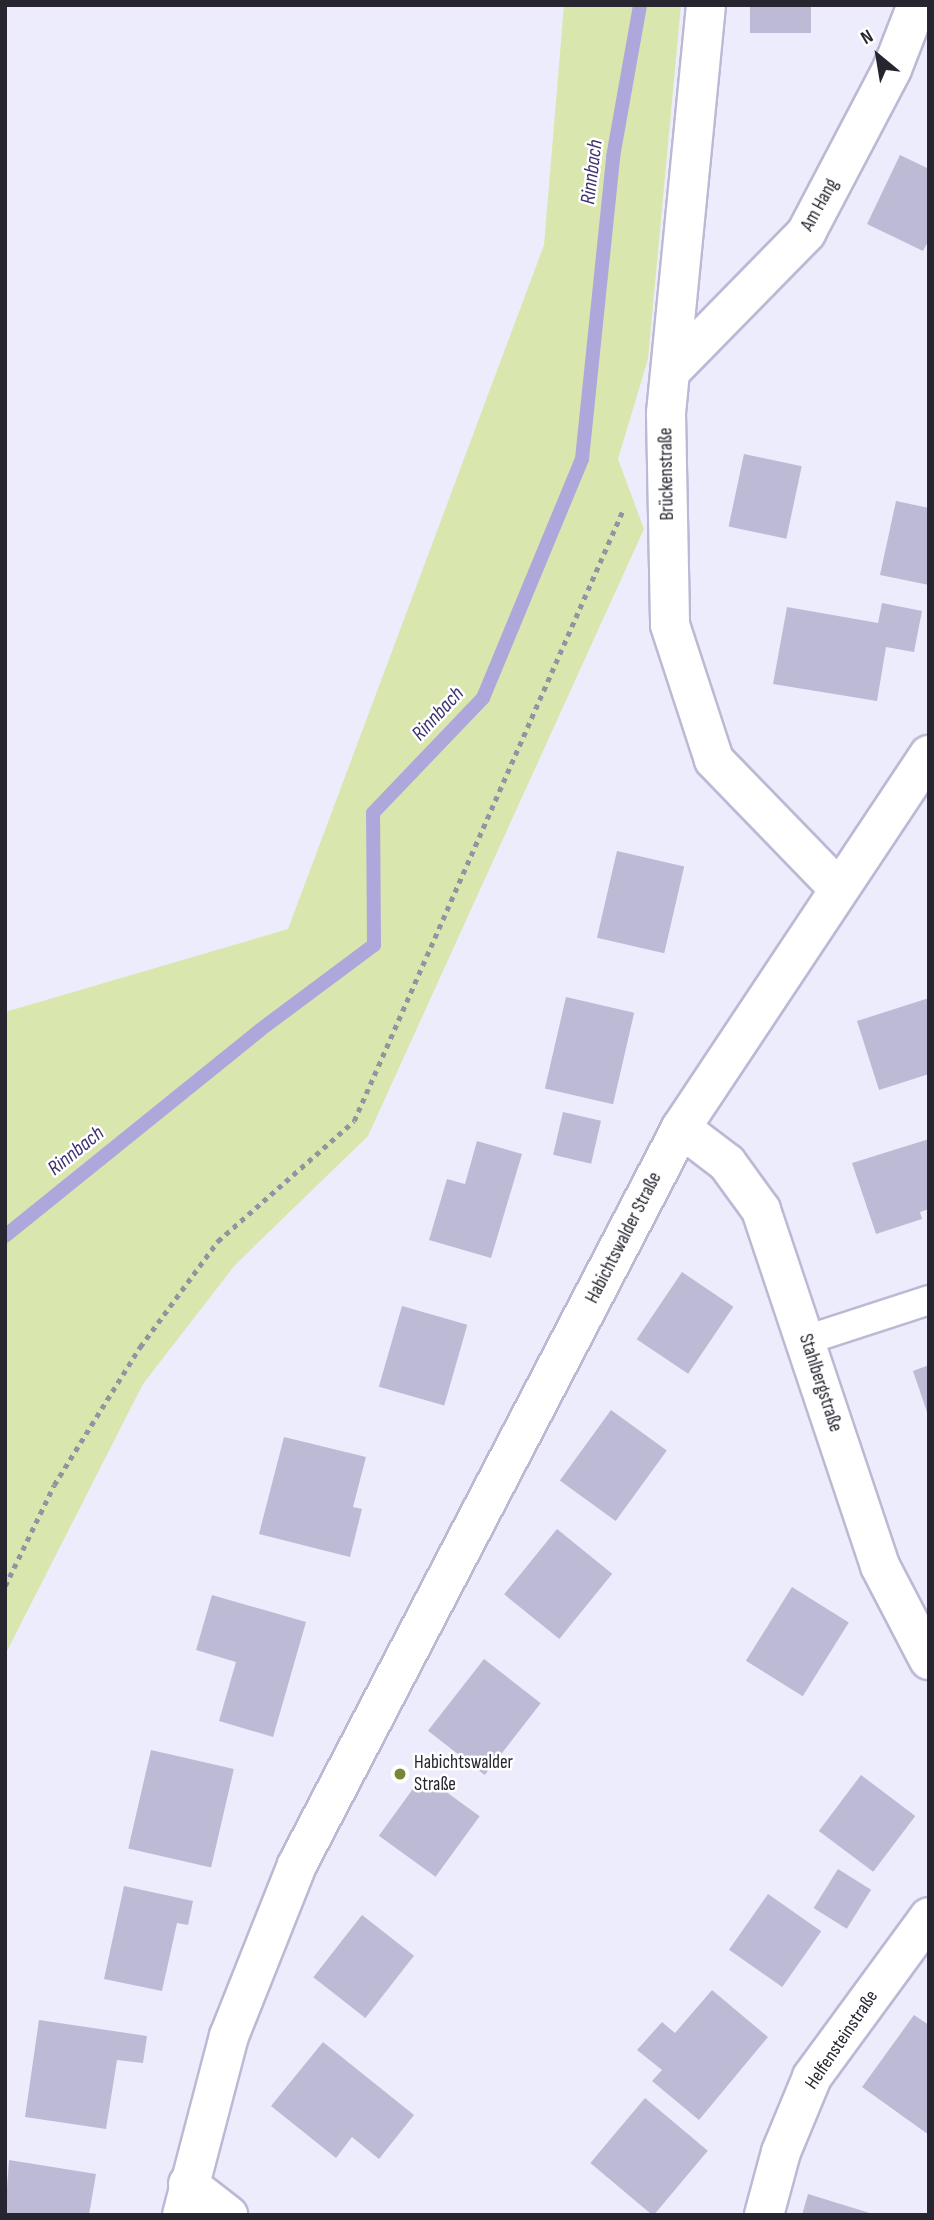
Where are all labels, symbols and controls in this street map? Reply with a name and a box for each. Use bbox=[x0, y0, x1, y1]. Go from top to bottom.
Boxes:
north arrow bbox=[843, 21, 913, 91]
text: N bbox=[857, 25, 877, 50]
water label: Rinnbach bbox=[576, 138, 608, 206]
street label: Am Hang bbox=[796, 175, 844, 235]
street label: Brückenstraße bbox=[655, 427, 679, 521]
water label: Rinnbach bbox=[407, 682, 469, 746]
water label: Rinnbach bbox=[43, 1121, 109, 1181]
street label: Habichtswalder Straße bbox=[581, 1169, 667, 1307]
street label: Stahlbergstraße bbox=[793, 1331, 847, 1435]
place label: Habichtswalder Straße bbox=[414, 1752, 513, 1796]
marker: Habichtswalder Straße bbox=[392, 1766, 408, 1782]
street label: Helfensteinstraße bbox=[801, 1986, 883, 2094]

